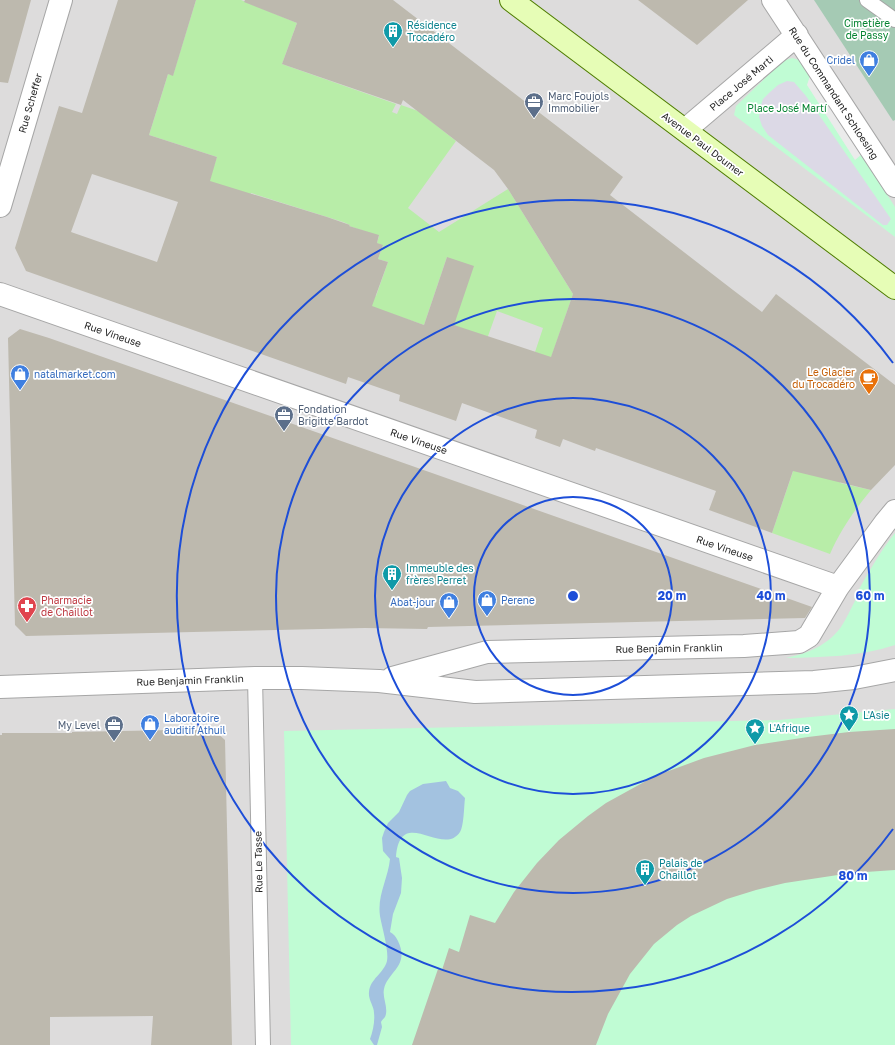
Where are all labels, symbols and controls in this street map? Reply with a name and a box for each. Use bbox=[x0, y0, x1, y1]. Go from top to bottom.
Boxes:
park label: Cimetière de Passy bbox=[844, 17, 890, 41]
place label: Résidence Trocadéro bbox=[407, 19, 457, 43]
building icon: Résidence Trocadéro bbox=[382, 20, 404, 48]
street label: Rue du Commandant Schloesing bbox=[787, 25, 881, 161]
shop icon: Cridel bbox=[858, 49, 880, 77]
street label: Place José Marti bbox=[707, 53, 775, 113]
place label: Cridel bbox=[826, 54, 855, 66]
street label: Rue Scheffer bbox=[16, 72, 44, 134]
place label: Marc Foujols Immobilier bbox=[548, 90, 609, 114]
office icon: Marc Foujols Immobilier bbox=[523, 91, 545, 119]
park label: Place José Martí bbox=[747, 102, 828, 114]
street label: Avenue Paul Doumer bbox=[660, 109, 746, 179]
street label: Rue Vineuse bbox=[83, 319, 143, 349]
shop icon: natalmarket.com bbox=[9, 363, 31, 391]
place label: Le Glacier du Trocadéro bbox=[792, 366, 855, 390]
cafe icon: Le Glacier du Trocadéro bbox=[858, 367, 880, 395]
place label: natalmarket.com bbox=[34, 368, 116, 380]
place label: Fondation Brigitte Bardot bbox=[298, 403, 369, 427]
office icon: Fondation Brigitte Bardot bbox=[273, 404, 295, 432]
street label: Rue Vineuse bbox=[389, 426, 449, 456]
street label: Rue Vineuse bbox=[695, 533, 755, 563]
place label: Immeuble des frères Perret bbox=[406, 562, 474, 586]
building icon: Immeuble des frères Perret bbox=[381, 563, 403, 591]
text: 20 m bbox=[658, 588, 686, 603]
text: 40 m bbox=[757, 588, 785, 603]
text: 60 m bbox=[856, 588, 884, 603]
shop icon: Perene bbox=[476, 589, 498, 617]
centre of rings bbox=[566, 589, 580, 603]
shop icon: Abat-jour bbox=[438, 591, 460, 619]
place label: Pharmacie de Chaillot bbox=[41, 594, 93, 618]
place label: Perene bbox=[501, 594, 535, 606]
pharmacy icon: Pharmacie de Chaillot bbox=[16, 595, 38, 623]
place label: Abat-jour bbox=[390, 596, 435, 608]
street label: Rue Benjamin Franklin bbox=[615, 641, 723, 655]
street label: Rue Benjamin Franklin bbox=[136, 672, 244, 688]
place icon: L'Asie bbox=[838, 704, 860, 732]
place label: L'Asie bbox=[863, 709, 890, 721]
place label: Laboratoire auditif Athuil bbox=[164, 712, 226, 736]
shop icon: Laboratoire auditif Athuil bbox=[139, 713, 161, 741]
office icon: My Level bbox=[103, 714, 125, 742]
place icon: L'Afrique bbox=[744, 717, 766, 745]
place label: My Level bbox=[58, 719, 100, 731]
place label: L'Afrique bbox=[769, 722, 810, 734]
street label: Rue Le Tasse bbox=[251, 831, 265, 893]
place label: Palais de Chaillot bbox=[659, 857, 703, 881]
building icon: Palais de Chaillot bbox=[634, 858, 656, 886]
text: 80 m bbox=[839, 868, 867, 883]

